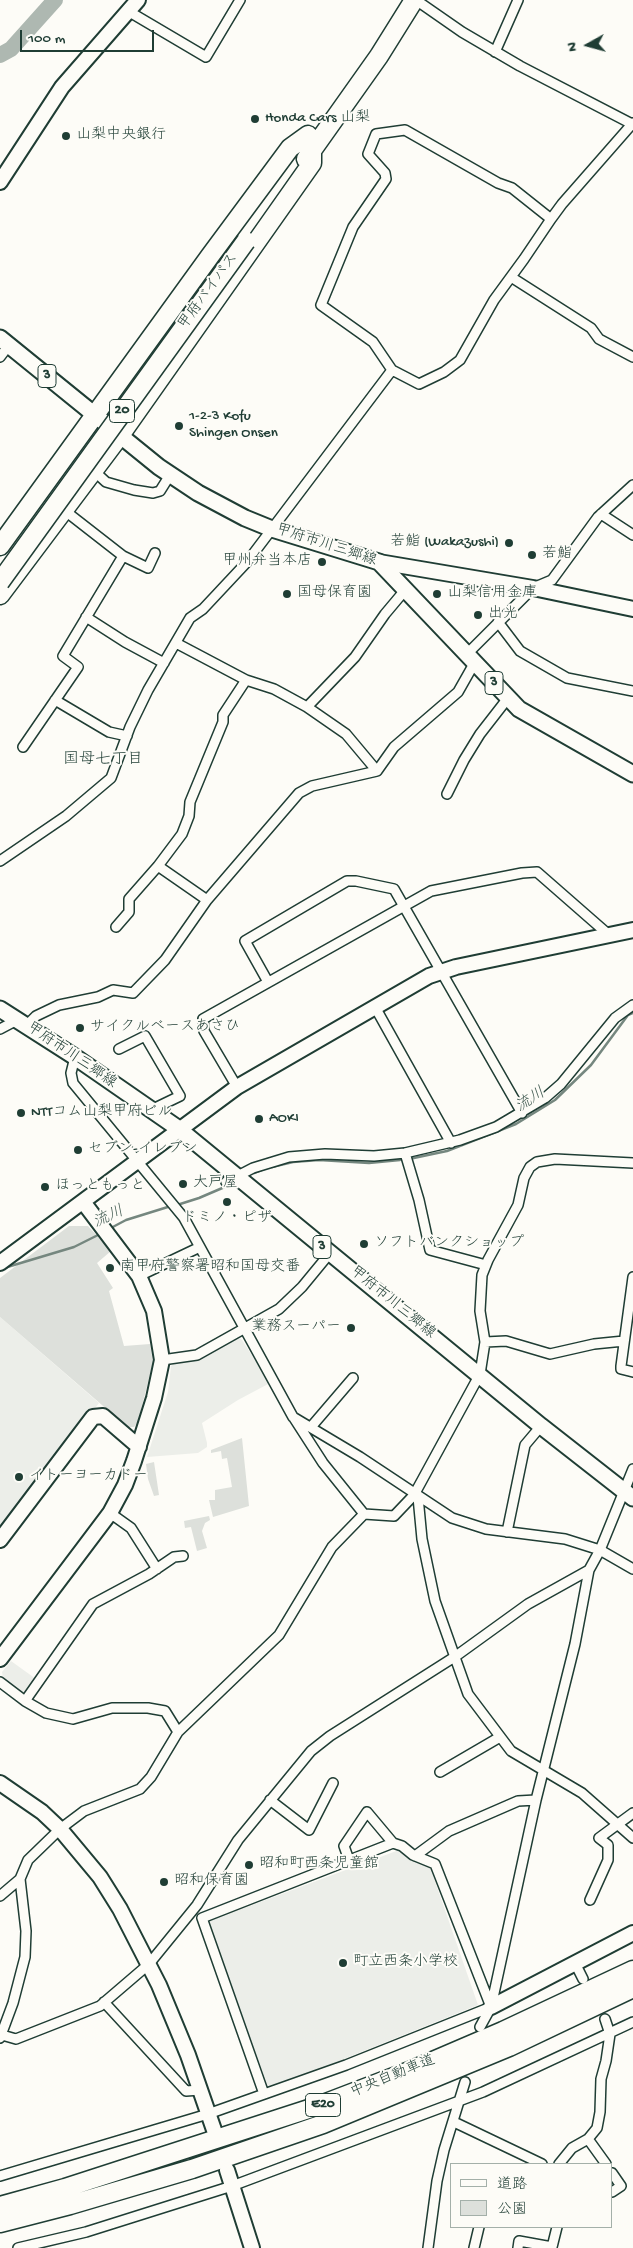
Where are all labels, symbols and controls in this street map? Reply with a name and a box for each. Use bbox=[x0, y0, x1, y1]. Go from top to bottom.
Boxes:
scale bar bbox=[22, 20, 156, 52]
north arrow bbox=[563, 20, 613, 70]
text: 100 m bbox=[28, 30, 65, 48]
text: N bbox=[564, 41, 582, 52]
place label: Honda Cars 山梨 bbox=[265, 110, 370, 128]
marker: Honda Cars 山梨 bbox=[249, 113, 261, 125]
place label: 山梨中央銀行 bbox=[76, 127, 166, 145]
marker: 山梨中央銀行 bbox=[60, 130, 72, 142]
street label: 甲府バイパス bbox=[175, 250, 243, 334]
road number: 3 bbox=[38, 364, 56, 388]
road number: 20 bbox=[110, 400, 134, 422]
place label: 1-2-3 Kofu Shingen Onsen bbox=[189, 408, 278, 443]
marker: 1-2-3 Kofu Shingen Onsen bbox=[173, 420, 185, 432]
street label: 甲府市川三郷線 bbox=[273, 521, 379, 571]
place label: 若鮨 (Wakazushi) bbox=[390, 534, 499, 552]
marker: 若鮨 (Wakazushi) bbox=[503, 537, 515, 549]
place label: 若鮨 bbox=[542, 546, 572, 564]
marker: 若鮨 bbox=[526, 549, 538, 561]
place label: 甲州弁当本店 bbox=[222, 553, 312, 571]
marker: 甲州弁当本店 bbox=[316, 556, 328, 568]
place label: 国母保育園 bbox=[297, 585, 372, 603]
place label: 山梨信用金庫 bbox=[447, 585, 537, 603]
marker: 国母保育園 bbox=[281, 588, 293, 600]
marker: 山梨信用金庫 bbox=[431, 588, 443, 600]
place label: 出光 bbox=[488, 606, 518, 624]
marker: 出光 bbox=[472, 609, 484, 621]
road number: 3 bbox=[485, 671, 503, 694]
district label: 国母七丁目 bbox=[63, 751, 143, 771]
street label: 甲府市川三郷線 bbox=[22, 1019, 120, 1093]
place label: サイクルベースあさひ bbox=[90, 1019, 240, 1037]
marker: サイクルベースあさひ bbox=[74, 1022, 86, 1034]
water label: 流川 bbox=[512, 1084, 550, 1118]
place label: NTTコム山梨甲府ビル bbox=[31, 1104, 172, 1122]
marker: NTTコム山梨甲府ビル bbox=[15, 1107, 27, 1119]
place label: AOKI bbox=[269, 1110, 299, 1128]
marker: AOKI bbox=[253, 1113, 265, 1125]
place label: セブン-イレブン bbox=[88, 1141, 198, 1159]
marker: セブン-イレブン bbox=[72, 1144, 84, 1156]
place label: 大戸屋 bbox=[193, 1175, 238, 1193]
place label: ほっともっと bbox=[55, 1178, 145, 1196]
marker: 大戸屋 bbox=[177, 1178, 189, 1190]
marker: ほっともっと bbox=[39, 1181, 51, 1193]
marker: ドミノ・ピザ bbox=[221, 1196, 233, 1208]
water label: 流川 bbox=[90, 1203, 128, 1233]
place label: ドミノ・ピザ bbox=[182, 1210, 272, 1228]
place label: ソフトバンクショップ bbox=[374, 1235, 524, 1253]
road number: 3 bbox=[313, 1236, 331, 1258]
marker: ソフトバンクショップ bbox=[358, 1238, 370, 1250]
place label: 南甲府警察署昭和国母交番 bbox=[120, 1259, 300, 1277]
marker: 南甲府警察署昭和国母交番 bbox=[104, 1262, 116, 1274]
street label: 甲府市川三郷線 bbox=[346, 1263, 438, 1343]
place label: 業務スーパー bbox=[252, 1319, 341, 1337]
marker: 業務スーパー bbox=[345, 1322, 357, 1334]
place label: イトーヨーカドー bbox=[29, 1468, 148, 1486]
marker: イトーヨーカドー bbox=[13, 1471, 25, 1483]
place label: 昭和町西条児童館 bbox=[259, 1856, 379, 1874]
marker: 昭和町西条児童館 bbox=[243, 1859, 255, 1871]
place label: 昭和保育園 bbox=[174, 1873, 249, 1891]
marker: 昭和保育園 bbox=[158, 1876, 170, 1888]
place label: 町立西条小学校 bbox=[353, 1954, 458, 1972]
marker: 町立西条小学校 bbox=[337, 1957, 349, 1969]
street label: 中央自動車道 bbox=[348, 2052, 438, 2102]
road number: E20 bbox=[306, 2094, 340, 2116]
legend bbox=[450, 2163, 613, 2228]
text: 道路 bbox=[497, 2176, 527, 2194]
text: 公園 bbox=[497, 2201, 527, 2219]

